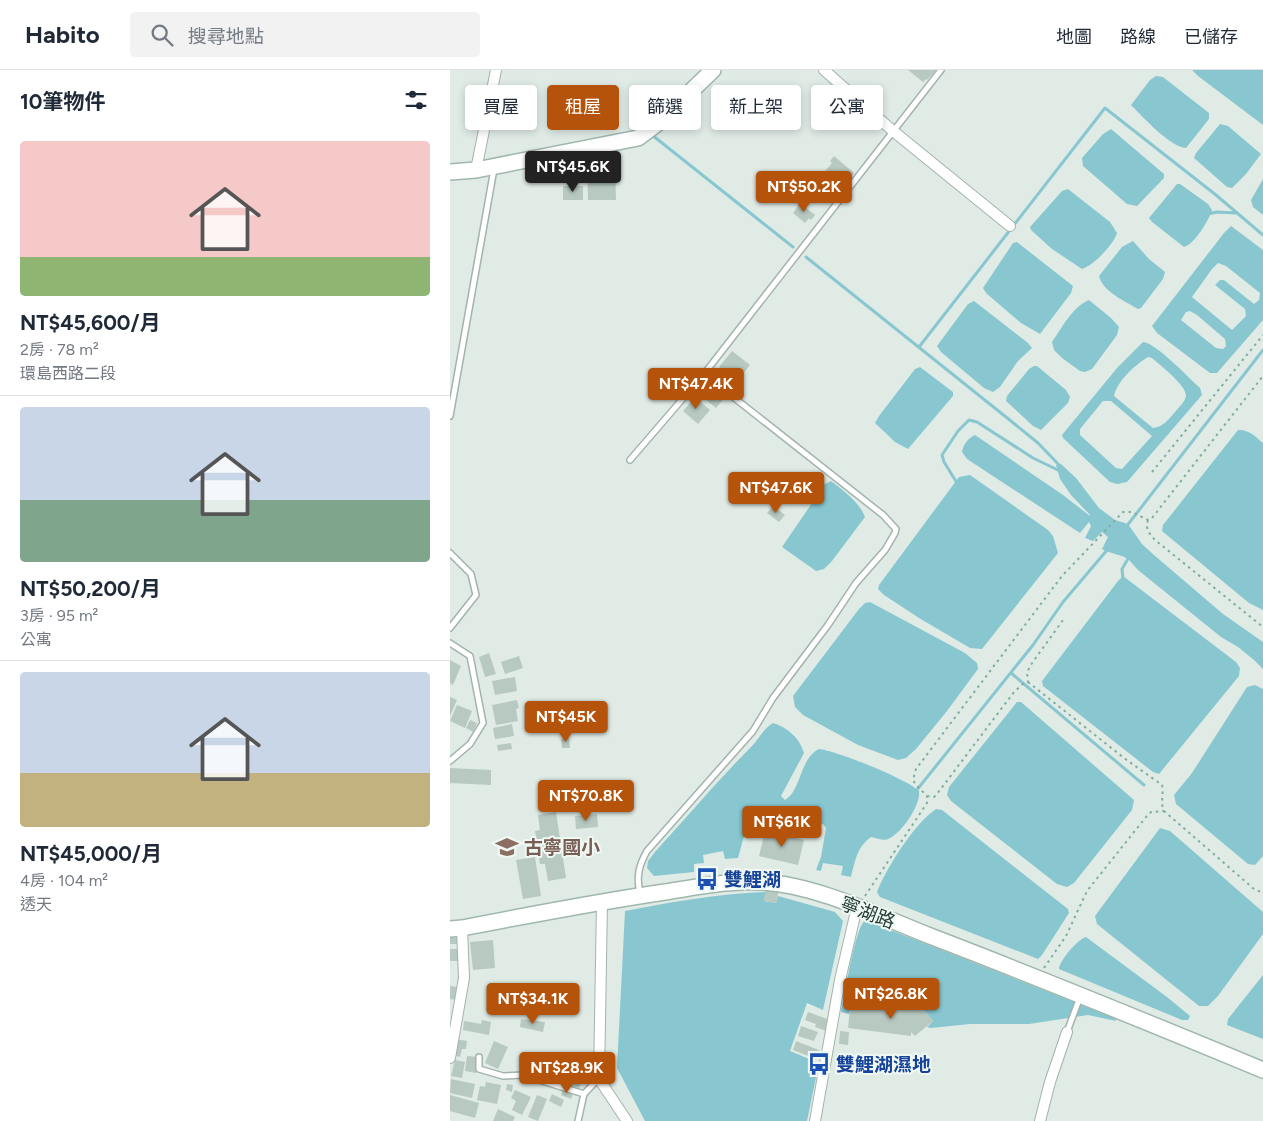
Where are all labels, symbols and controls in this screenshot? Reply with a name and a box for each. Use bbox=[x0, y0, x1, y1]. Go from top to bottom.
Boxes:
search box bbox=[130, 12, 480, 57]
text: Habito bbox=[25, 20, 100, 49]
icon: search bbox=[148, 21, 176, 49]
text: 搜尋地點 bbox=[188, 25, 264, 48]
text: 地圖 bbox=[1056, 26, 1092, 48]
text: 路線 bbox=[1120, 26, 1156, 48]
text: 已儲存 bbox=[1184, 26, 1238, 48]
chip: 買屋 bbox=[465, 85, 537, 130]
chip: 租屋 bbox=[547, 85, 619, 130]
chip: 篩選 bbox=[629, 85, 701, 130]
chip: 新上架 bbox=[711, 85, 801, 130]
chip: 公寓 bbox=[811, 85, 883, 130]
icon: filters bbox=[402, 86, 430, 114]
text: 10筆物件 bbox=[20, 89, 105, 114]
pin: NT$45.6K bbox=[521, 150, 625, 193]
text: NT$45.6K bbox=[536, 157, 610, 176]
pin: NT$50.2K bbox=[752, 170, 856, 213]
icon: home bbox=[180, 174, 270, 264]
text: NT$50.2K bbox=[767, 177, 841, 196]
text: NT$45,600/月 bbox=[20, 310, 161, 335]
text: 2房 · 78 m² bbox=[20, 340, 99, 359]
text: 環島西路二段 bbox=[20, 364, 116, 383]
pin: NT$47.4K bbox=[644, 368, 748, 410]
text: NT$47.4K bbox=[659, 374, 733, 393]
icon: home bbox=[180, 439, 270, 529]
pin: NT$47.6K bbox=[724, 472, 828, 514]
text: NT$47.6K bbox=[739, 478, 813, 497]
text: NT$50,200/月 bbox=[20, 576, 161, 601]
text: 3房 · 95 m² bbox=[20, 606, 98, 625]
text: 公寓 bbox=[20, 630, 52, 649]
pin: NT$45K bbox=[525, 700, 607, 743]
icon: home bbox=[180, 704, 270, 794]
text: NT$45K bbox=[536, 707, 596, 726]
pin: NT$70.8K bbox=[534, 780, 638, 822]
text: NT$70.8K bbox=[549, 786, 623, 805]
pin: NT$61K bbox=[741, 806, 823, 848]
text: NT$61K bbox=[753, 812, 811, 831]
school or university icon: 古寧國小 bbox=[494, 834, 520, 860]
place label: 古寧國小 bbox=[524, 836, 600, 859]
text: NT$45,000/月 bbox=[20, 841, 162, 866]
bus stop icon: 雙鯉湖 bbox=[694, 866, 720, 892]
place label: 雙鯉湖 bbox=[724, 868, 781, 891]
text: 4房 · 104 m² bbox=[20, 871, 108, 890]
street label: 寧湖路 bbox=[837, 892, 899, 933]
text: 透天 bbox=[20, 895, 52, 914]
pin: NT$26.8K bbox=[839, 978, 943, 1020]
pin: NT$34.1K bbox=[481, 982, 585, 1025]
text: NT$26.8K bbox=[854, 984, 928, 1003]
text: NT$34.1K bbox=[498, 989, 568, 1008]
bus stop icon: 雙鯉湖濕地 bbox=[806, 1051, 832, 1077]
pin: NT$28.9K bbox=[515, 1052, 619, 1094]
place label: 雙鯉湖濕地 bbox=[836, 1053, 931, 1076]
text: NT$28.9K bbox=[530, 1058, 604, 1077]

